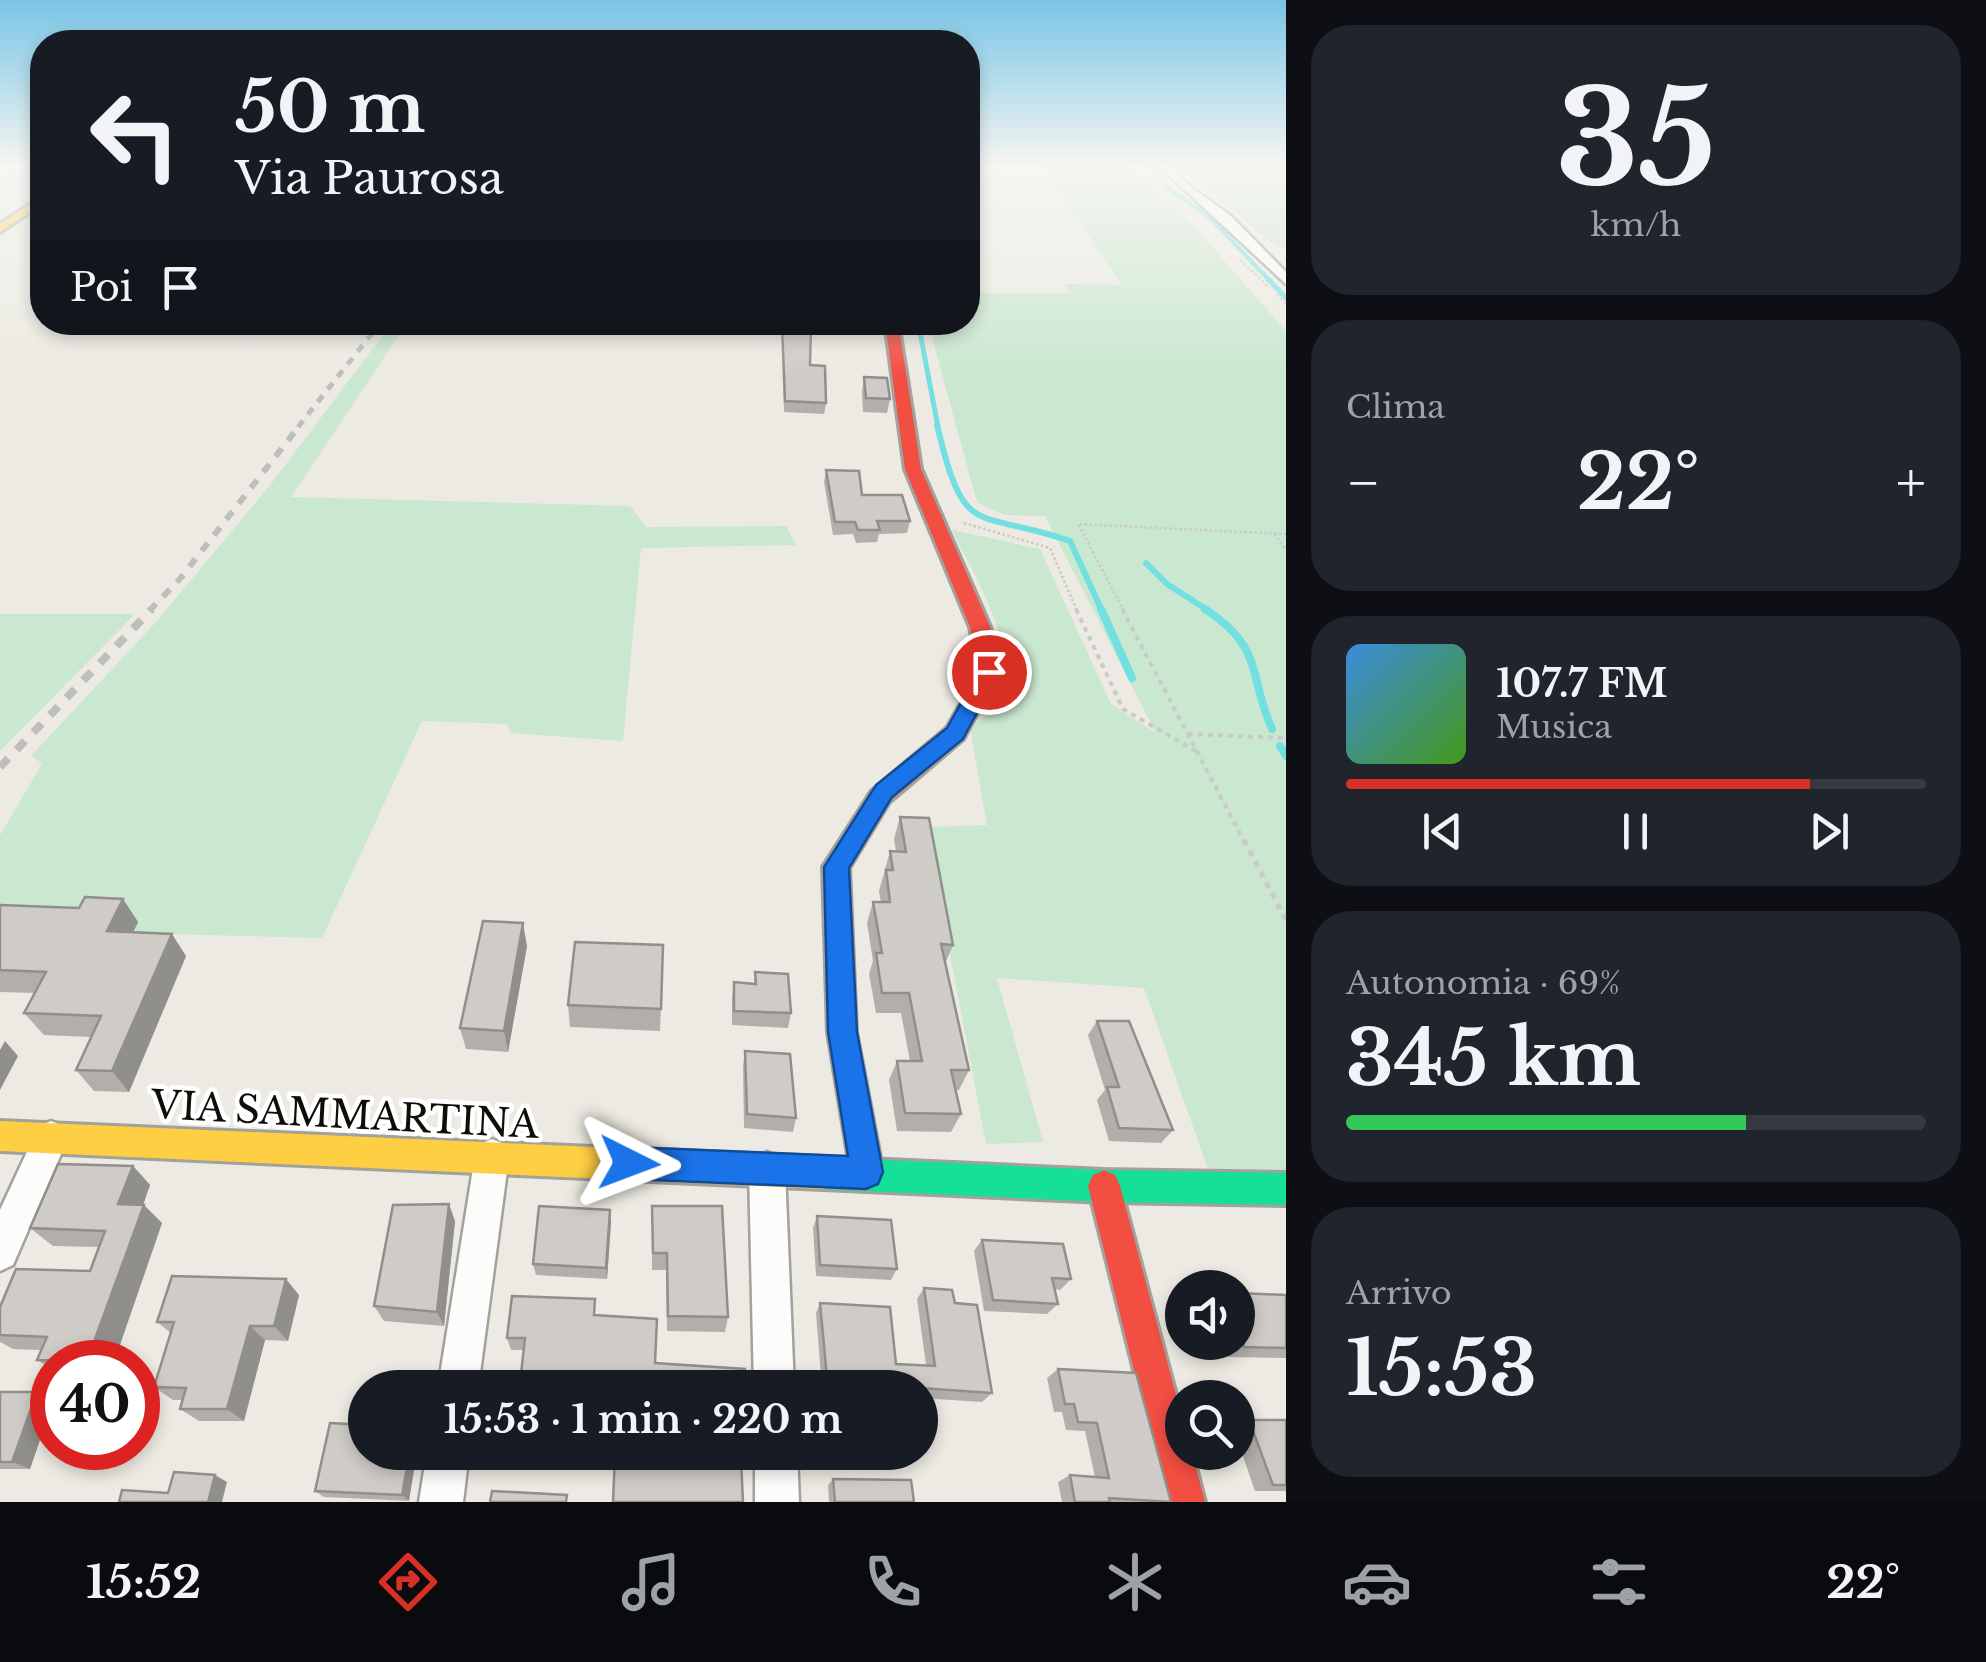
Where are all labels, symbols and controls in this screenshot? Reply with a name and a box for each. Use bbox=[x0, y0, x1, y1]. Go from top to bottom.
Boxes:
text: 35 bbox=[1556, 59, 1716, 220]
text: 50 m bbox=[235, 64, 426, 151]
icon: left bbox=[70, 70, 200, 200]
text: Via Paurosa bbox=[235, 150, 504, 206]
text: km/h bbox=[1591, 205, 1681, 245]
icon: arrive bbox=[153, 260, 208, 315]
text: Poi bbox=[70, 264, 133, 311]
text: Clima bbox=[1346, 387, 1445, 427]
text: 22° bbox=[1577, 436, 1700, 529]
text: − bbox=[1346, 449, 1381, 517]
text: + bbox=[1896, 449, 1926, 517]
pin bbox=[947, 630, 1032, 715]
icon: arrive bbox=[962, 645, 1017, 700]
text: 107.7 FM bbox=[1496, 660, 1668, 707]
text: Musica bbox=[1496, 707, 1612, 747]
icon: previous bbox=[1415, 804, 1470, 859]
icon: pause bbox=[1608, 804, 1663, 859]
icon: next bbox=[1802, 804, 1857, 859]
text: Autonomia · 69% bbox=[1346, 963, 1620, 1003]
text: 345 km bbox=[1346, 1012, 1641, 1105]
street label: VIA SAMMARTINA bbox=[149, 1081, 541, 1148]
position arrow bbox=[577, 1111, 681, 1215]
map controls bbox=[1165, 1270, 1255, 1470]
button: sound bbox=[1165, 1270, 1255, 1360]
text: Arrivo bbox=[1346, 1273, 1452, 1313]
text: 15:53 bbox=[1346, 1322, 1537, 1415]
speed limit sign: 40 bbox=[30, 1340, 160, 1470]
button: search bbox=[1165, 1380, 1255, 1470]
text: 15:53 · 1 min · 220 m bbox=[444, 1396, 842, 1443]
icon: directions bbox=[373, 1547, 443, 1617]
icon: music bbox=[616, 1547, 686, 1617]
icon: phone bbox=[858, 1547, 928, 1617]
icon: climate bbox=[1100, 1547, 1170, 1617]
icon: car bbox=[1342, 1547, 1412, 1617]
icon: filters bbox=[1584, 1547, 1654, 1617]
text: 15:52 bbox=[86, 1554, 201, 1610]
text: 22° bbox=[1826, 1554, 1900, 1610]

